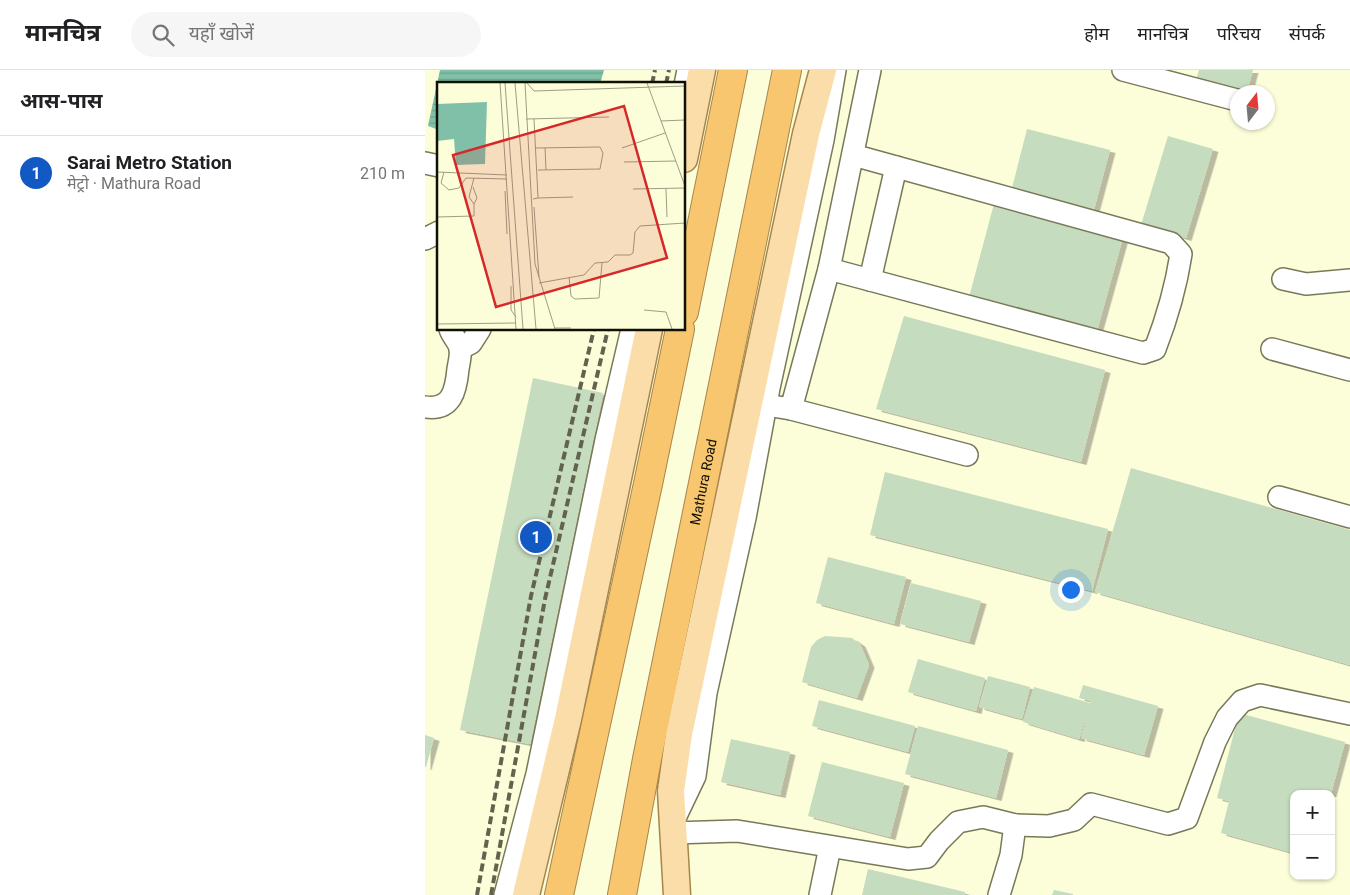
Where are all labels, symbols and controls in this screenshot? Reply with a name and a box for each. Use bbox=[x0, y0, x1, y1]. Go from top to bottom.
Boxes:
search box bbox=[131, 12, 481, 57]
text: मानचित्र bbox=[25, 19, 101, 47]
icon: search bbox=[149, 21, 177, 49]
text: यहाँ खोजें bbox=[189, 22, 254, 45]
text: होम bbox=[1084, 23, 1109, 44]
text: मानचित्र bbox=[1137, 23, 1189, 44]
text: परिचय bbox=[1217, 23, 1261, 44]
text: संपर्क bbox=[1289, 23, 1325, 44]
inset map bbox=[437, 82, 685, 330]
north arrow bbox=[1230, 85, 1275, 130]
text: आस-पास bbox=[20, 89, 102, 113]
text: Sarai Metro Station bbox=[67, 151, 232, 174]
text: 1 bbox=[31, 164, 41, 183]
text: 210 m bbox=[360, 164, 405, 183]
text: मेट्रो · Mathura Road bbox=[67, 174, 201, 193]
street label: Mathura Road bbox=[687, 437, 720, 526]
pin: 1 bbox=[520, 518, 552, 556]
your location bbox=[1058, 577, 1084, 603]
map controls bbox=[1290, 790, 1335, 880]
button: + bbox=[1290, 790, 1335, 835]
button: − bbox=[1290, 835, 1335, 880]

